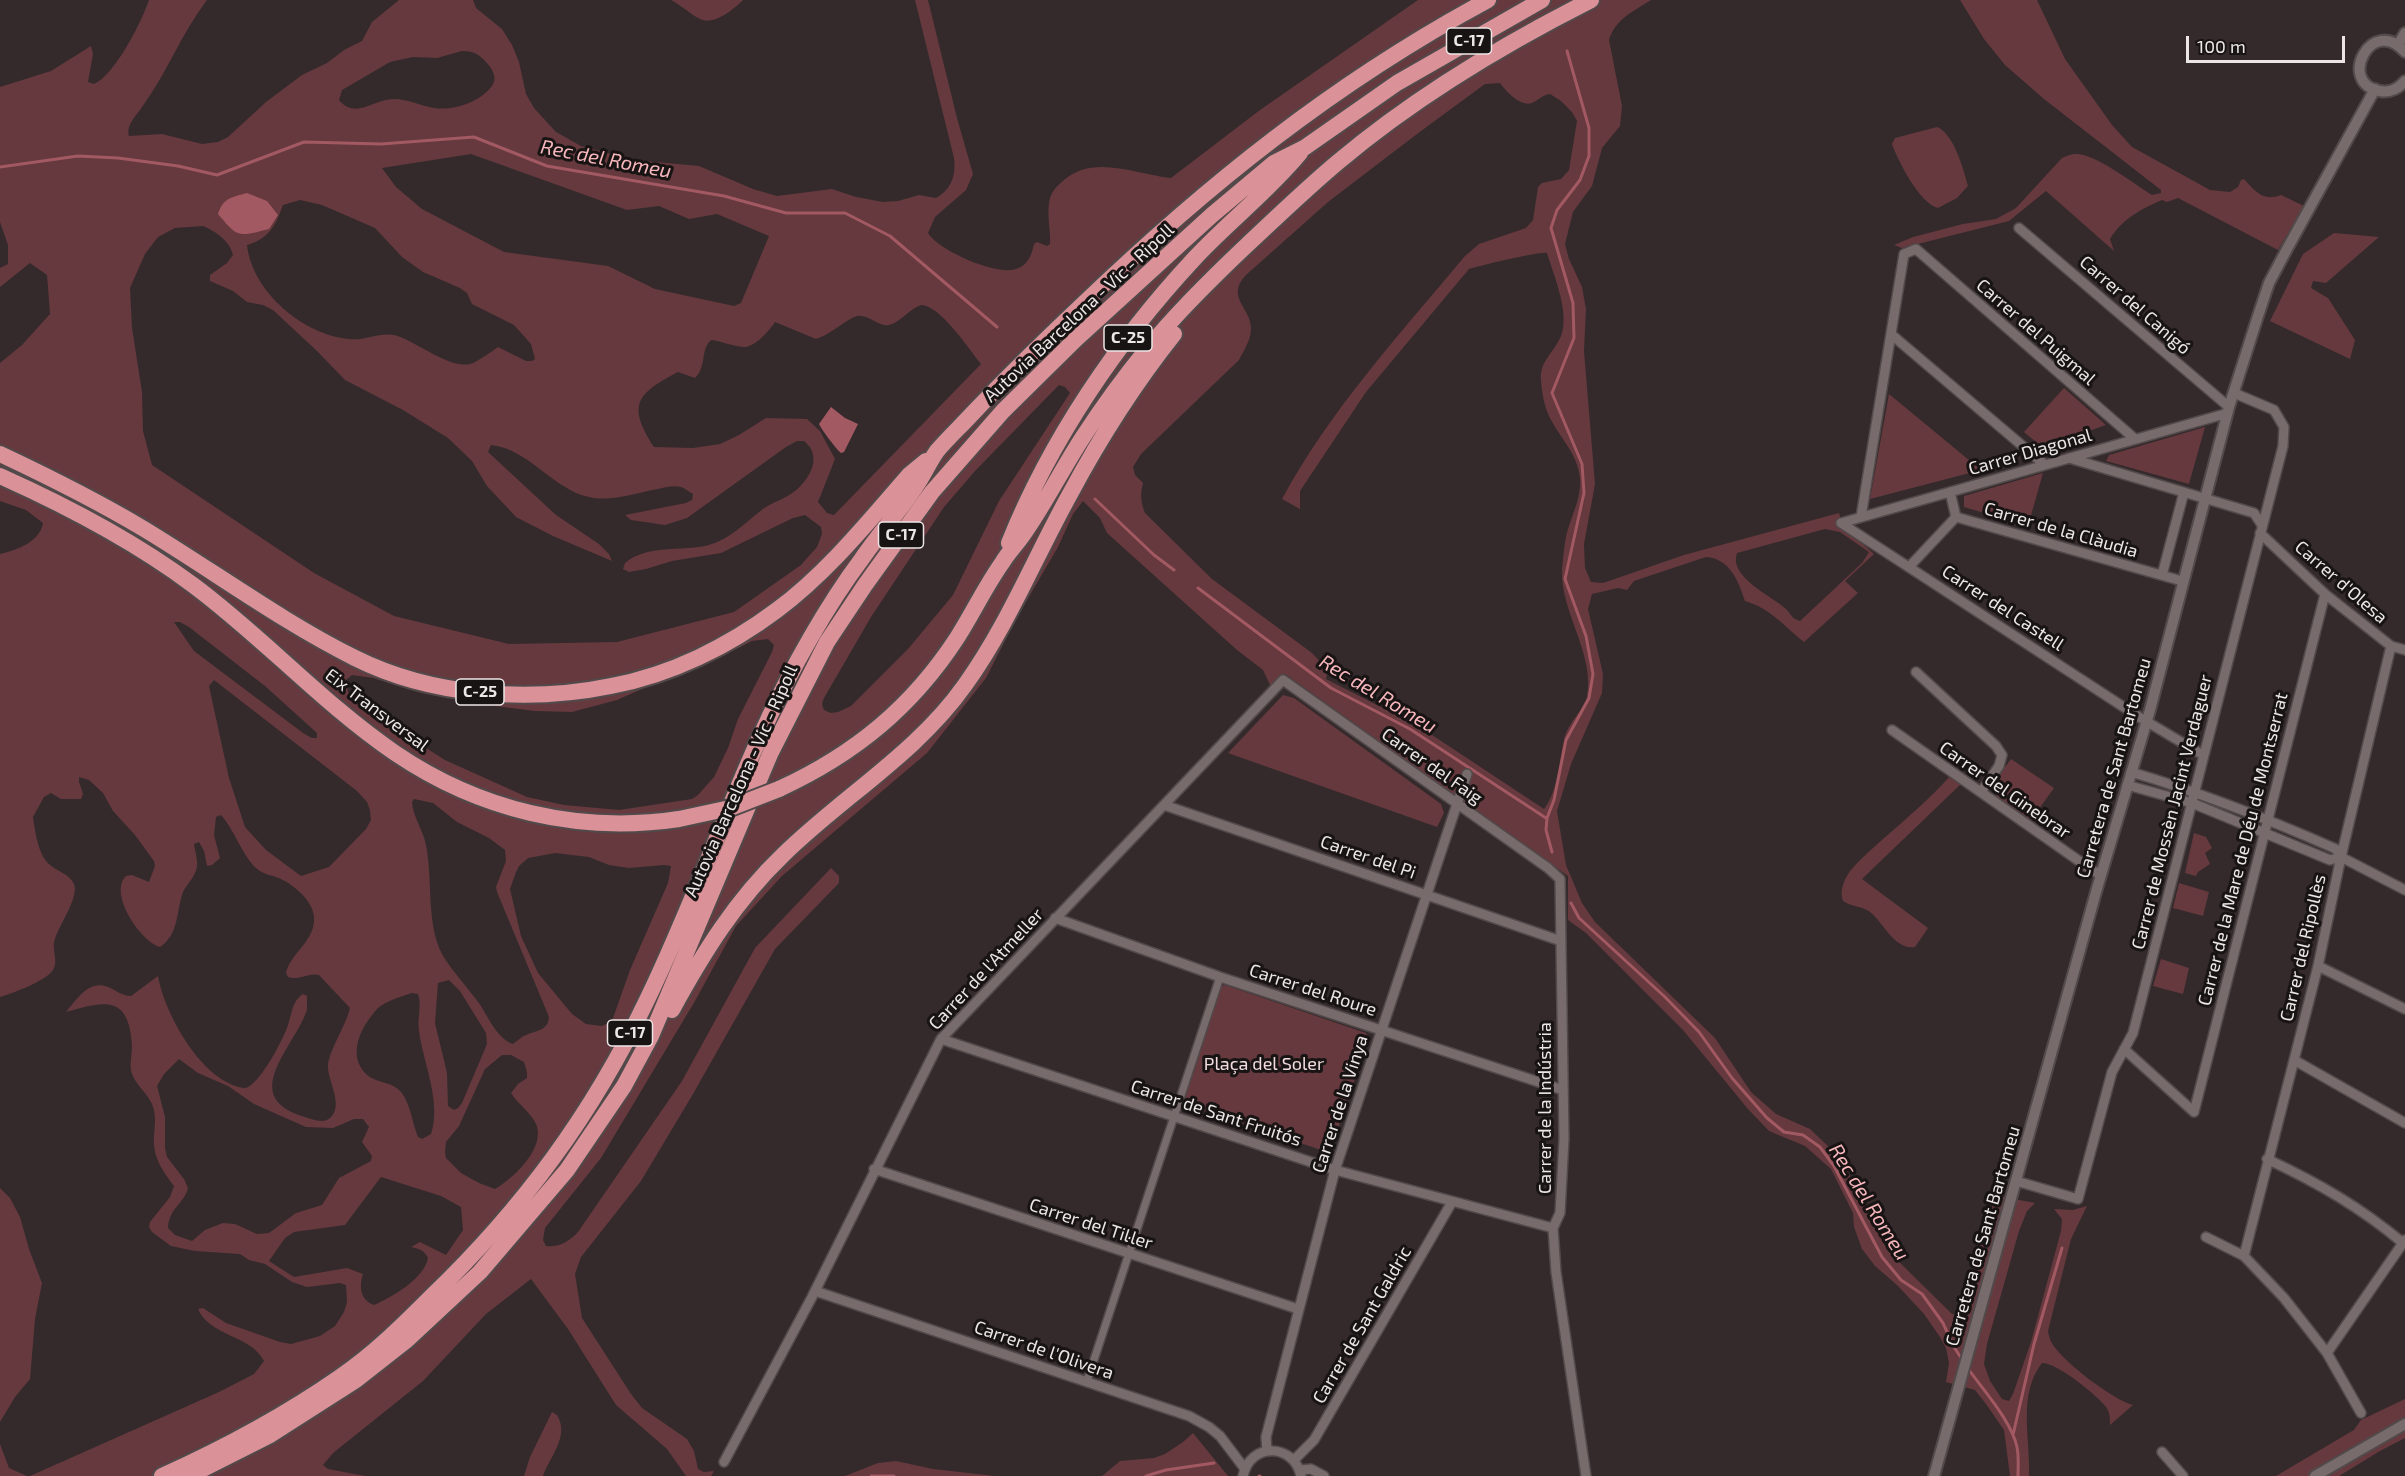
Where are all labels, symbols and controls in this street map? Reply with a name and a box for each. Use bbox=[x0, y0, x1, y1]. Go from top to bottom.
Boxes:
scale bar bbox=[2189, 24, 2348, 62]
road number: C-17 bbox=[1446, 28, 1492, 54]
text: 100 m bbox=[2197, 35, 2246, 57]
water label: Rec del Romeu bbox=[539, 135, 673, 183]
street label: Autovia Barcelona - Vic - Ripoll bbox=[979, 219, 1179, 407]
street label: Carrer del Canigó bbox=[2075, 251, 2195, 359]
street label: Carrer del Puigmal bbox=[1972, 274, 2100, 390]
road number: C-25 bbox=[1104, 325, 1152, 351]
street label: Carrer Diagonal bbox=[1966, 424, 2094, 480]
street label: Carrer de la Clàudia bbox=[1982, 498, 2140, 562]
road number: C-17 bbox=[878, 522, 924, 548]
street label: Carrer d'Olesa bbox=[2290, 536, 2392, 628]
street label: Carrer del Castell bbox=[1938, 561, 2068, 655]
water label: Rec del Romeu bbox=[1315, 650, 1441, 738]
street label: Carretera de Sant Bartomeu bbox=[2072, 655, 2156, 881]
street label: Autovia Barcelona - Vic - Ripoll bbox=[680, 662, 802, 900]
street label: Eix Transversal bbox=[321, 664, 433, 756]
street label: Carrer de Mossèn Jacint Verdaguer bbox=[2127, 672, 2217, 952]
road number: C-25 bbox=[456, 679, 504, 705]
street label: Carrer de la Mare de Déu de Montserrat bbox=[2194, 690, 2292, 1008]
street label: Carrer del Faig bbox=[1377, 723, 1487, 809]
street label: Carrer del Ginebrar bbox=[1935, 737, 2075, 843]
street label: Carrer del Pi bbox=[1317, 831, 1419, 883]
street label: Carrer del Ripollès bbox=[2276, 872, 2330, 1024]
street label: Carrer de l'Atmeller bbox=[924, 904, 1048, 1034]
street label: Carrer del Roure bbox=[1247, 959, 1379, 1021]
road number: C-17 bbox=[608, 1020, 652, 1046]
street label: Carrer de la Indústria bbox=[1534, 1022, 1556, 1194]
street label: Carrer de la Vinya bbox=[1308, 1032, 1372, 1176]
park label: Plaça del Soler bbox=[1204, 1053, 1324, 1075]
street label: Carrer de Sant Fruitós bbox=[1128, 1075, 1304, 1151]
street label: Carretera de Sant Bartomeu bbox=[1941, 1123, 2025, 1349]
water label: Rec del Romeu bbox=[1824, 1139, 1914, 1265]
street label: Carrer del Til·ler bbox=[1027, 1194, 1155, 1254]
street label: Carrer de Sant Galdric bbox=[1308, 1243, 1416, 1407]
street label: Carrer de l'Olivera bbox=[971, 1316, 1117, 1384]

